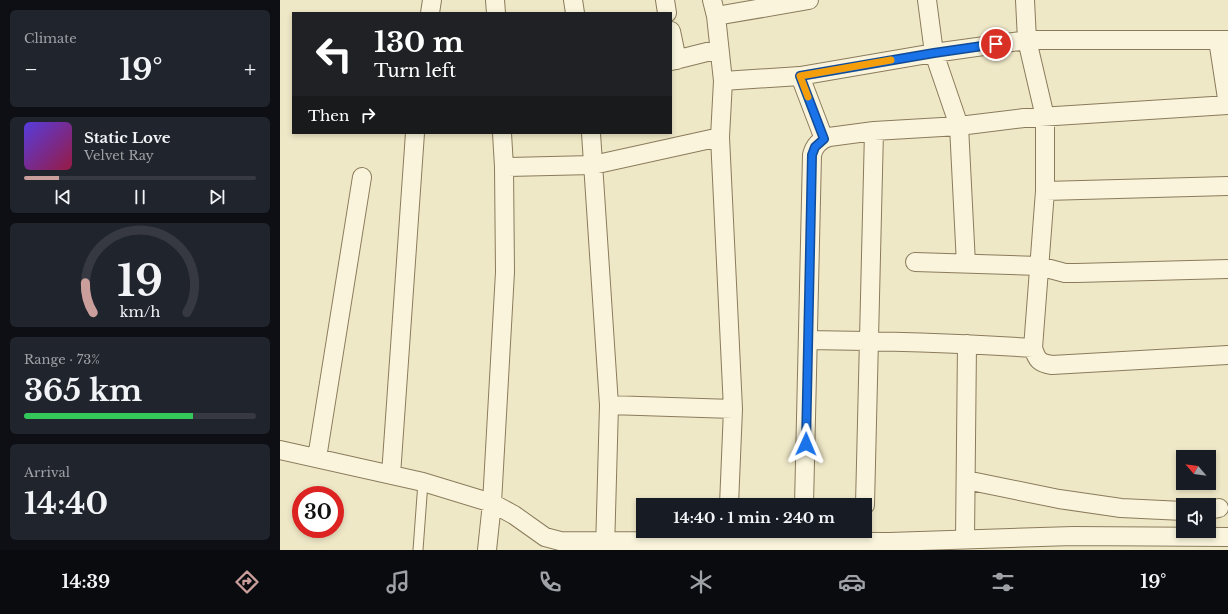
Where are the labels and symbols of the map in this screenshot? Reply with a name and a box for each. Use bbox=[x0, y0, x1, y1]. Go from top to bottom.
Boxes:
pin bbox=[979, 27, 1013, 61]
position arrow bbox=[785, 423, 827, 465]
north arrow bbox=[1176, 450, 1216, 490]
speed limit sign: 30 bbox=[292, 486, 344, 538]

